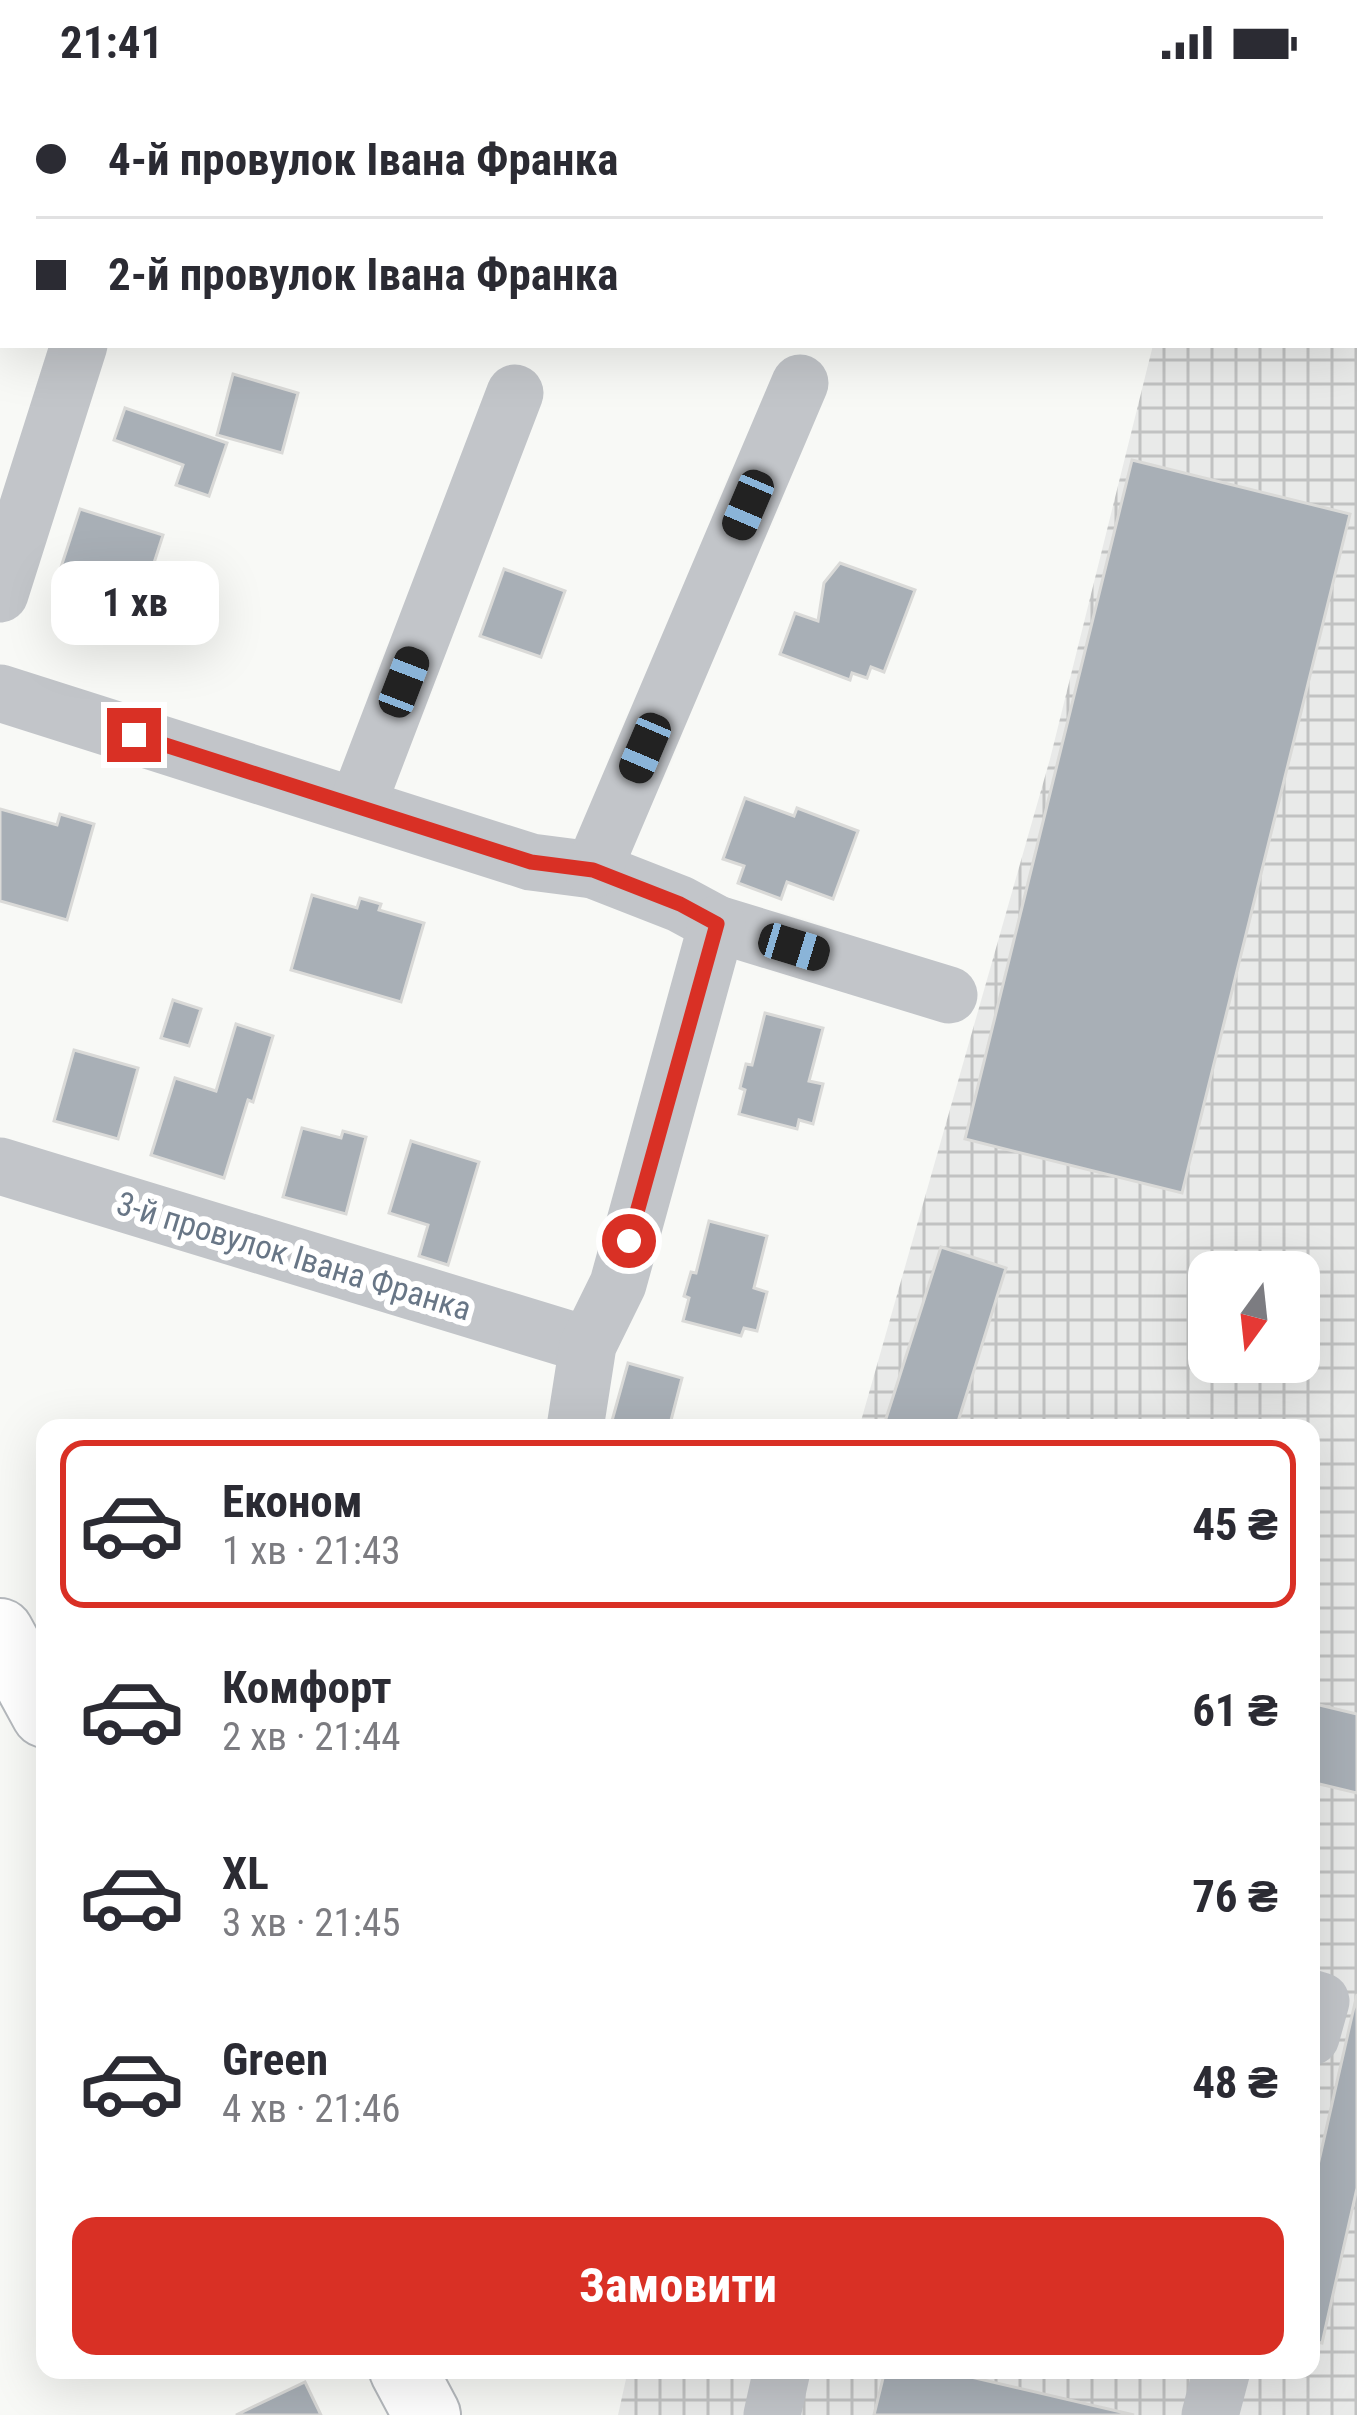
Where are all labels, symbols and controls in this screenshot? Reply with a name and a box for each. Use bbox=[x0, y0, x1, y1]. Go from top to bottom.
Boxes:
text: 21:41 bbox=[60, 16, 163, 69]
text: 4-й провулок Івана Франка bbox=[108, 133, 618, 186]
text: 2-й провулок Івана Франка bbox=[108, 248, 618, 301]
car bbox=[717, 465, 779, 545]
callout: 1 хв bbox=[50, 561, 218, 645]
text: 1 хв bbox=[102, 580, 168, 626]
car bbox=[374, 642, 434, 722]
route end bbox=[107, 708, 161, 762]
car bbox=[614, 708, 676, 788]
car bbox=[754, 919, 834, 975]
street label: 3-й провулок Івана Франка bbox=[112, 1183, 476, 1329]
route start bbox=[602, 1214, 656, 1268]
north arrow bbox=[1188, 1251, 1320, 1383]
map controls bbox=[1188, 1251, 1320, 1383]
icon: car bbox=[78, 1470, 186, 1578]
text: Економ bbox=[222, 1475, 363, 1528]
text: 45 ₴ bbox=[1192, 1498, 1278, 1551]
text: 1 хв · 21:43 bbox=[222, 1528, 400, 1574]
icon: car bbox=[78, 1656, 186, 1764]
text: Комфорт bbox=[222, 1661, 392, 1714]
text: 61 ₴ bbox=[1192, 1684, 1278, 1737]
text: 2 хв · 21:44 bbox=[222, 1714, 400, 1760]
icon: car bbox=[78, 1842, 186, 1950]
text: XL bbox=[222, 1847, 269, 1900]
text: 76 ₴ bbox=[1192, 1870, 1278, 1923]
text: 3 хв · 21:45 bbox=[222, 1900, 400, 1946]
icon: car bbox=[78, 2028, 186, 2136]
text: Green bbox=[222, 2033, 328, 2086]
text: 48 ₴ bbox=[1192, 2056, 1278, 2109]
text: 4 хв · 21:46 bbox=[222, 2086, 400, 2132]
button: Замовити bbox=[72, 2217, 1284, 2355]

